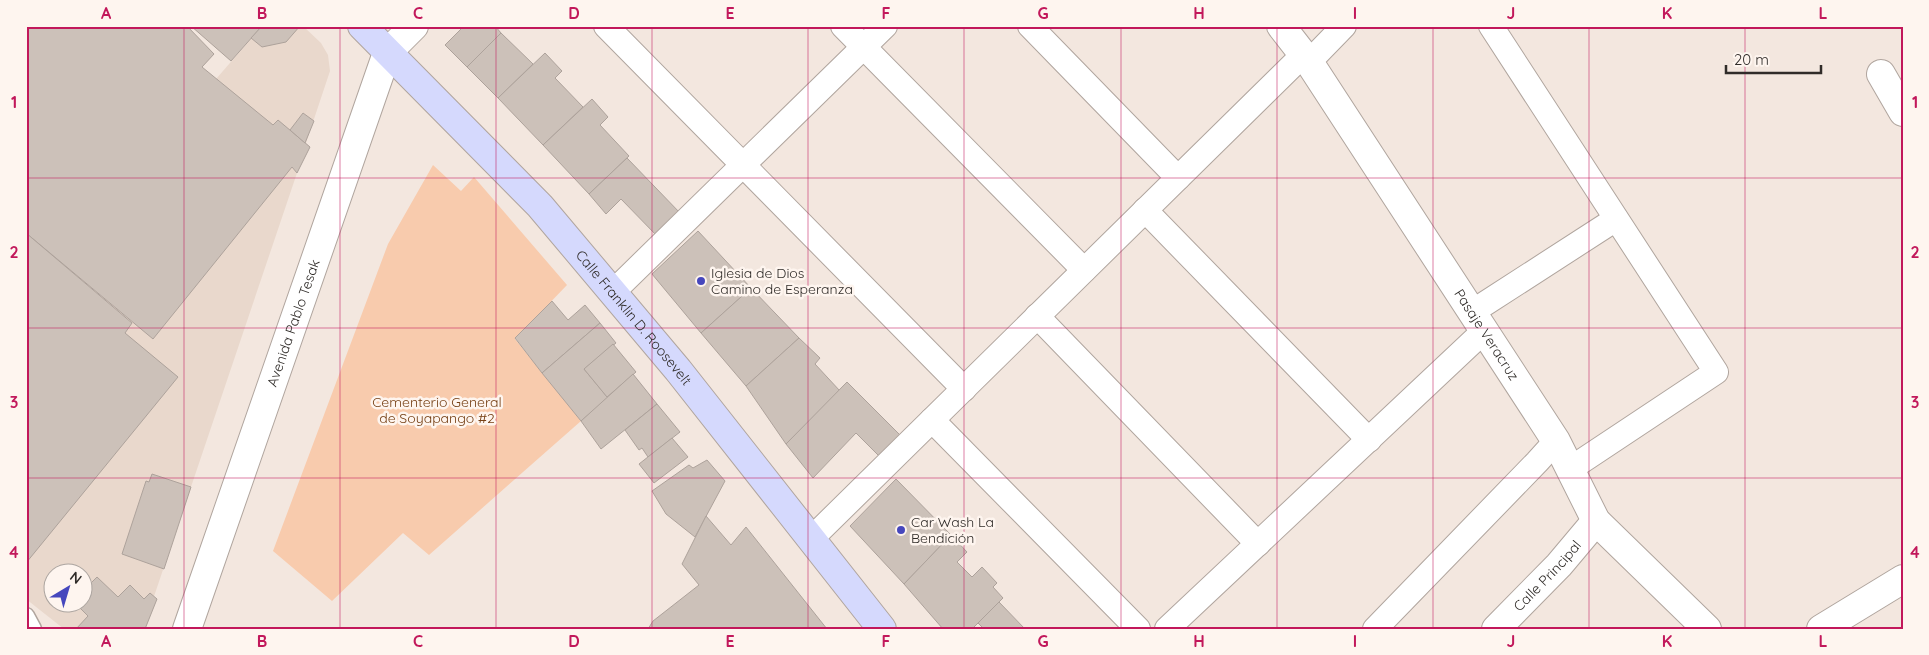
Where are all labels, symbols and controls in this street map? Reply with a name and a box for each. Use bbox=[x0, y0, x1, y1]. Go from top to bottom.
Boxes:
text: A bbox=[101, 3, 112, 23]
text: B bbox=[257, 3, 267, 23]
text: C bbox=[413, 3, 423, 23]
text: D bbox=[568, 3, 580, 23]
text: E bbox=[725, 3, 735, 23]
text: F bbox=[882, 3, 891, 23]
text: G bbox=[1037, 3, 1049, 23]
text: H bbox=[1193, 3, 1205, 23]
text: I bbox=[1353, 3, 1357, 23]
text: J bbox=[1507, 3, 1515, 23]
text: K bbox=[1662, 3, 1672, 23]
text: L bbox=[1819, 3, 1828, 23]
scale bar bbox=[1726, 42, 1822, 74]
text: 20 m bbox=[1734, 50, 1769, 69]
text: 1 bbox=[11, 92, 17, 112]
text: 1 bbox=[1912, 92, 1918, 112]
text: 2 bbox=[9, 242, 19, 262]
text: 2 bbox=[1910, 242, 1920, 262]
street label: Calle Franklin D. Roosevelt bbox=[572, 246, 696, 389]
street label: Avenida Pablo Tesak bbox=[263, 257, 324, 389]
place label: Iglesia de Dios Camino de Esperanza bbox=[711, 264, 853, 298]
marker: Iglesia de Dios Camino de Esperanza bbox=[695, 275, 707, 287]
street label: Pasaje Veracruz bbox=[1450, 286, 1523, 384]
text: 3 bbox=[10, 392, 18, 412]
text: 3 bbox=[1911, 392, 1919, 412]
park label: Cementerio General de Soyapango #2 bbox=[372, 393, 502, 427]
place label: Car Wash La Bendición bbox=[911, 513, 994, 547]
marker: Car Wash La Bendición bbox=[895, 524, 907, 536]
street label: Calle Principal bbox=[1510, 536, 1585, 615]
text: 4 bbox=[9, 542, 19, 562]
text: 4 bbox=[1910, 542, 1920, 562]
north arrow bbox=[42, 562, 92, 612]
text: N bbox=[66, 567, 86, 588]
text: A bbox=[101, 631, 112, 651]
text: B bbox=[257, 631, 267, 651]
text: C bbox=[413, 631, 423, 651]
text: D bbox=[568, 631, 580, 651]
text: E bbox=[725, 631, 735, 651]
text: F bbox=[882, 631, 891, 651]
text: G bbox=[1037, 631, 1049, 651]
text: H bbox=[1193, 631, 1205, 651]
text: I bbox=[1353, 631, 1357, 651]
text: J bbox=[1507, 631, 1515, 651]
text: K bbox=[1662, 631, 1672, 651]
text: L bbox=[1819, 631, 1828, 651]

